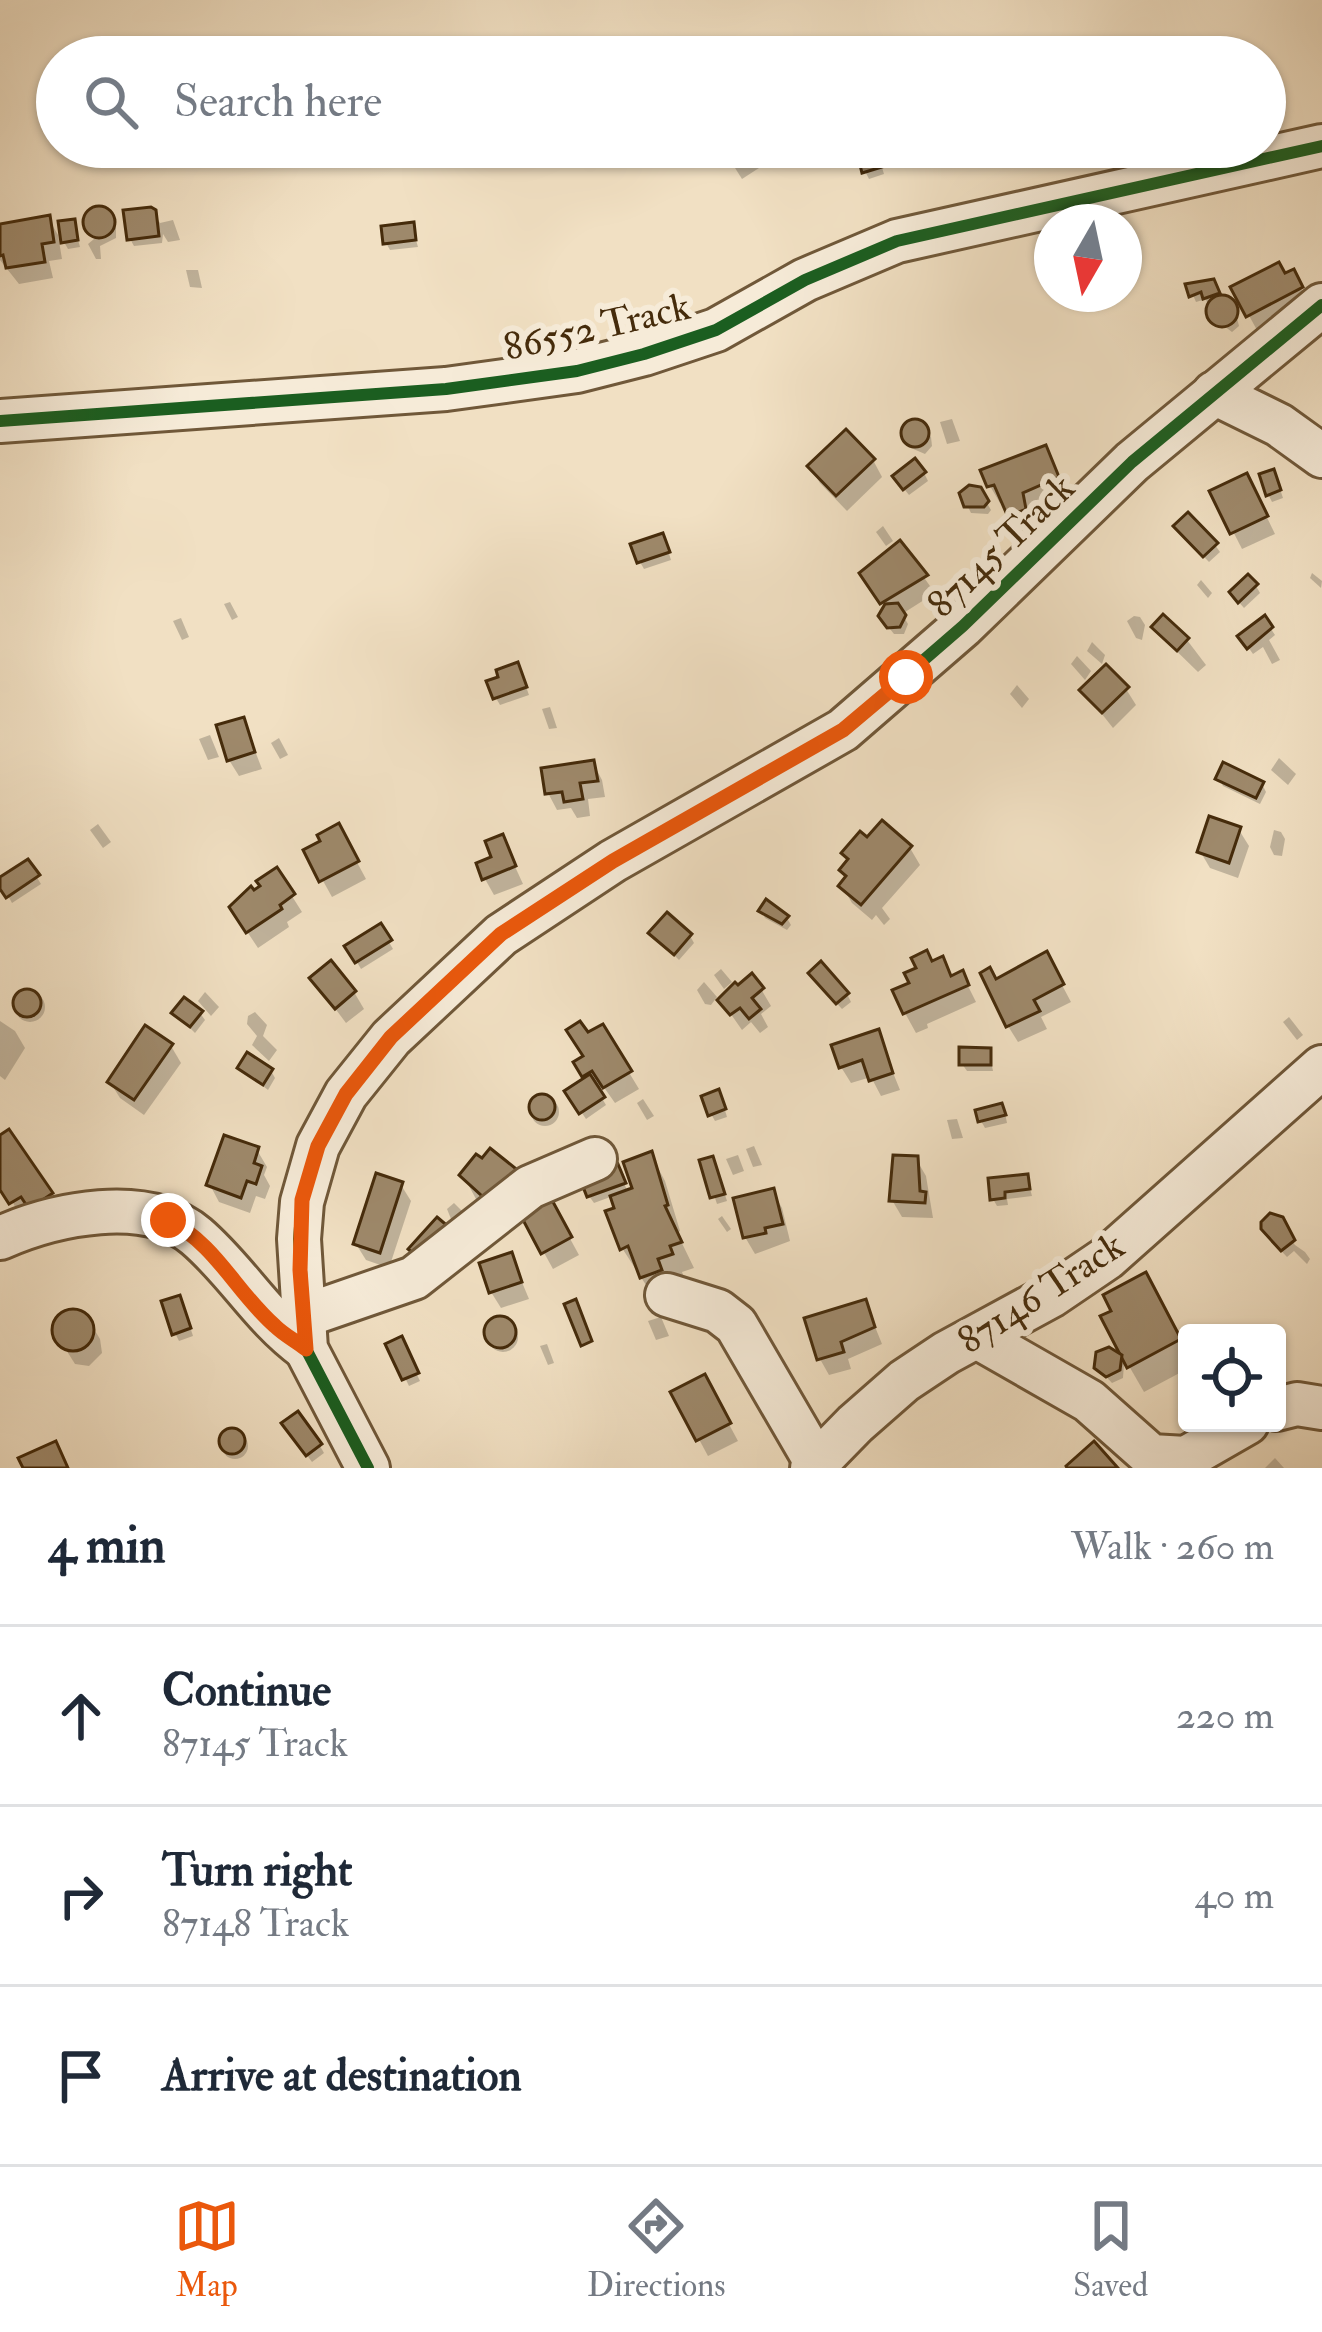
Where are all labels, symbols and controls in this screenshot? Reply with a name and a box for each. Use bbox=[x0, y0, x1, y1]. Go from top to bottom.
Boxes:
search box bbox=[36, 36, 1286, 168]
icon: search bbox=[78, 69, 144, 135]
text: Search here bbox=[174, 74, 382, 130]
north arrow bbox=[1034, 204, 1142, 312]
street label: 86552 Track bbox=[499, 282, 695, 372]
street label: 87145 Track bbox=[917, 463, 1085, 628]
route start bbox=[879, 650, 933, 704]
route end bbox=[141, 1193, 195, 1247]
street label: 87146 Track bbox=[949, 1221, 1134, 1365]
map controls bbox=[1178, 1324, 1286, 1432]
button: locate bbox=[1178, 1324, 1286, 1432]
text: 4 min bbox=[48, 1514, 166, 1578]
text: Walk · 260 m bbox=[1071, 1522, 1274, 1571]
text: Continue bbox=[162, 1663, 331, 1719]
icon: ahead bbox=[48, 1683, 114, 1749]
text: 220 m bbox=[1176, 1691, 1274, 1740]
text: 87145 Track bbox=[162, 1719, 348, 1768]
text: Turn right bbox=[162, 1843, 352, 1899]
icon: right bbox=[48, 1863, 114, 1929]
text: 40 m bbox=[1195, 1871, 1274, 1920]
text: 87148 Track bbox=[162, 1899, 349, 1948]
icon: arrive bbox=[48, 2043, 114, 2109]
text: Arrive at destination bbox=[162, 2048, 522, 2104]
tab: Map bbox=[174, 2193, 240, 2306]
tab: Directions bbox=[587, 2193, 726, 2306]
tab: Saved bbox=[1073, 2193, 1148, 2306]

